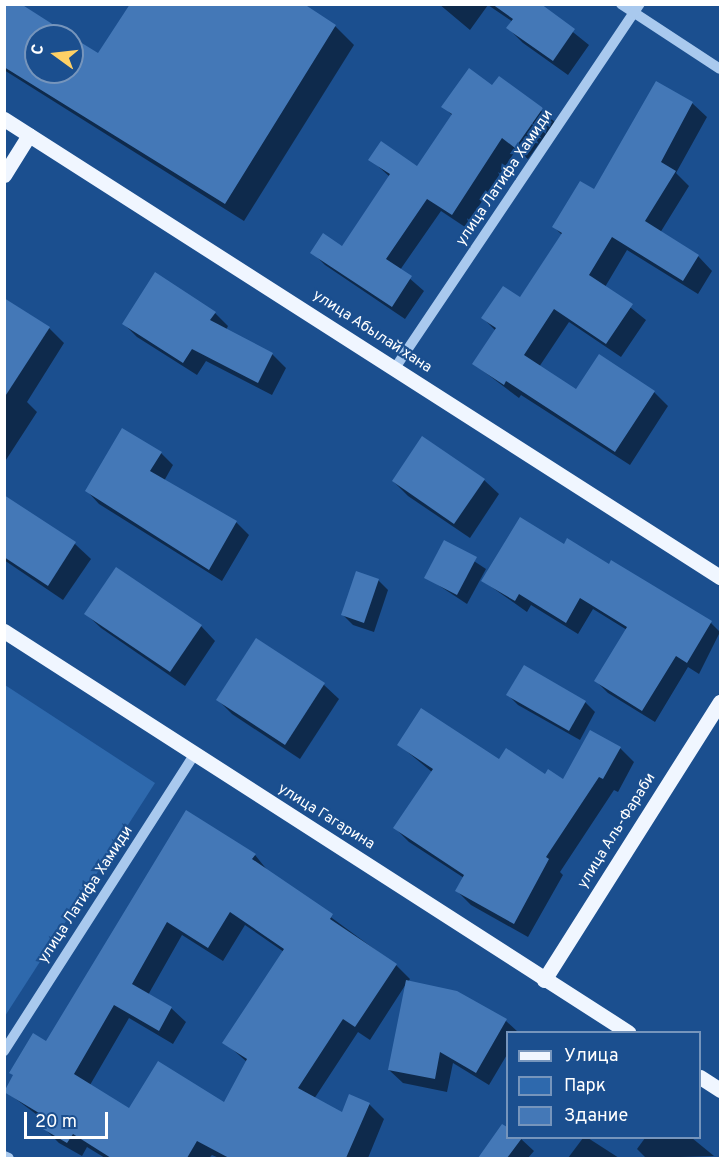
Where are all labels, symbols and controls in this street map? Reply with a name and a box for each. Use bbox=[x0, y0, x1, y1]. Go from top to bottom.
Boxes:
north arrow bbox=[24, 24, 84, 84]
text: С bbox=[28, 42, 50, 57]
street label: улица Латифа Хамиди bbox=[453, 106, 557, 250]
street label: улица Абылай хана bbox=[309, 287, 435, 377]
street label: улица Аль-Фараби bbox=[574, 770, 660, 892]
street label: улица Гагарина bbox=[274, 780, 378, 854]
street label: улица Латифа Хамиди bbox=[35, 823, 137, 967]
legend bbox=[506, 1031, 701, 1139]
text: Улица bbox=[564, 1045, 618, 1068]
text: Парк bbox=[564, 1075, 606, 1098]
scale bar bbox=[27, 1100, 111, 1138]
text: Здание bbox=[564, 1105, 628, 1128]
text: 20 m bbox=[35, 1111, 77, 1134]

